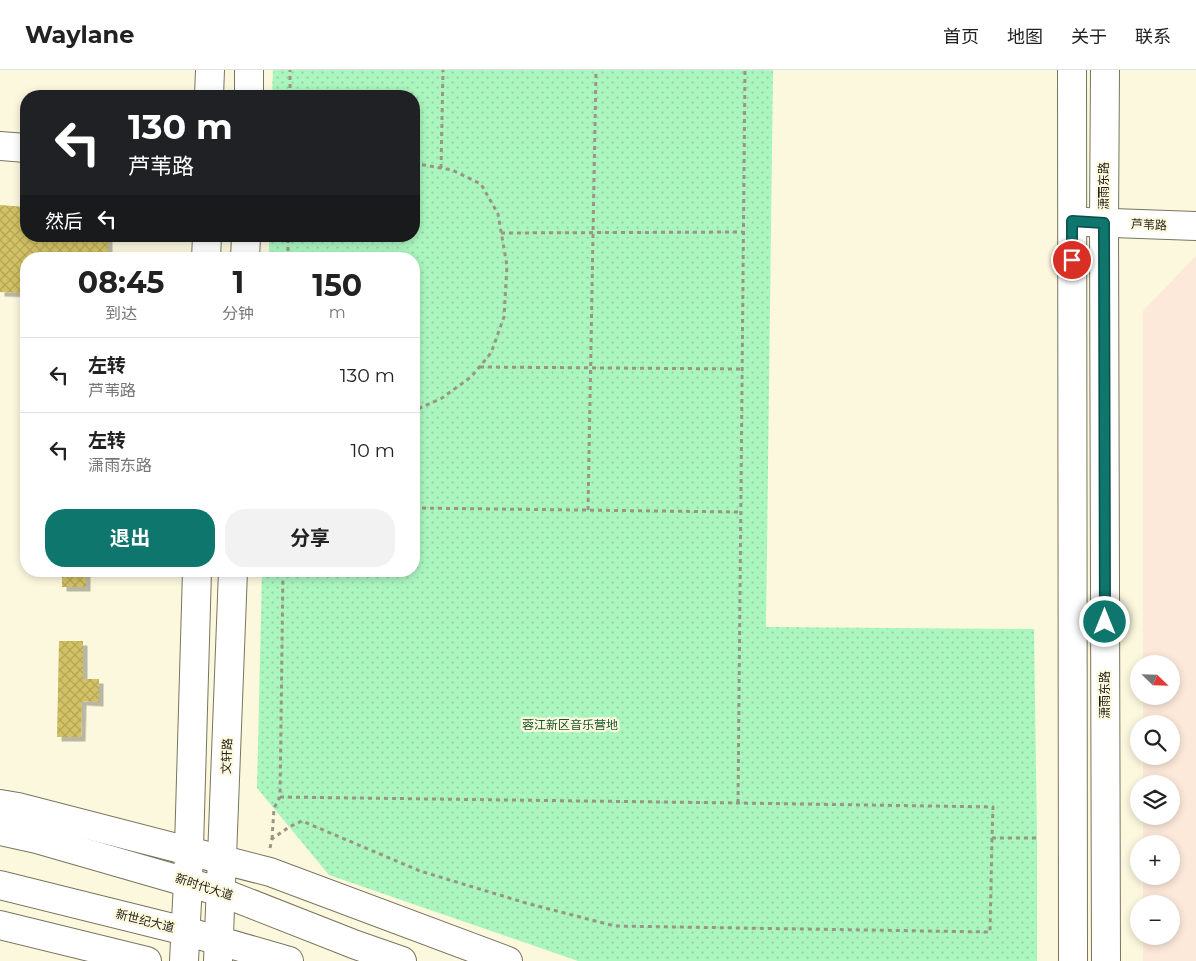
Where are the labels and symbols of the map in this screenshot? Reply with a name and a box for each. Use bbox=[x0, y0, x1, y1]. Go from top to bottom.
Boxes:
street label: 潇雨东路 bbox=[1096, 162, 1111, 210]
street label: 芦苇路 bbox=[1131, 216, 1167, 233]
pin bbox=[1051, 239, 1093, 281]
position arrow bbox=[1078, 595, 1130, 647]
north arrow bbox=[1130, 655, 1180, 705]
street label: 潇雨东路 bbox=[1097, 671, 1112, 719]
park label: 蓉江新区音乐营地 bbox=[522, 717, 618, 732]
street label: 文轩路 bbox=[218, 738, 235, 774]
street label: 新时代大道 bbox=[173, 870, 235, 903]
street label: 新世纪大道 bbox=[114, 906, 176, 935]

